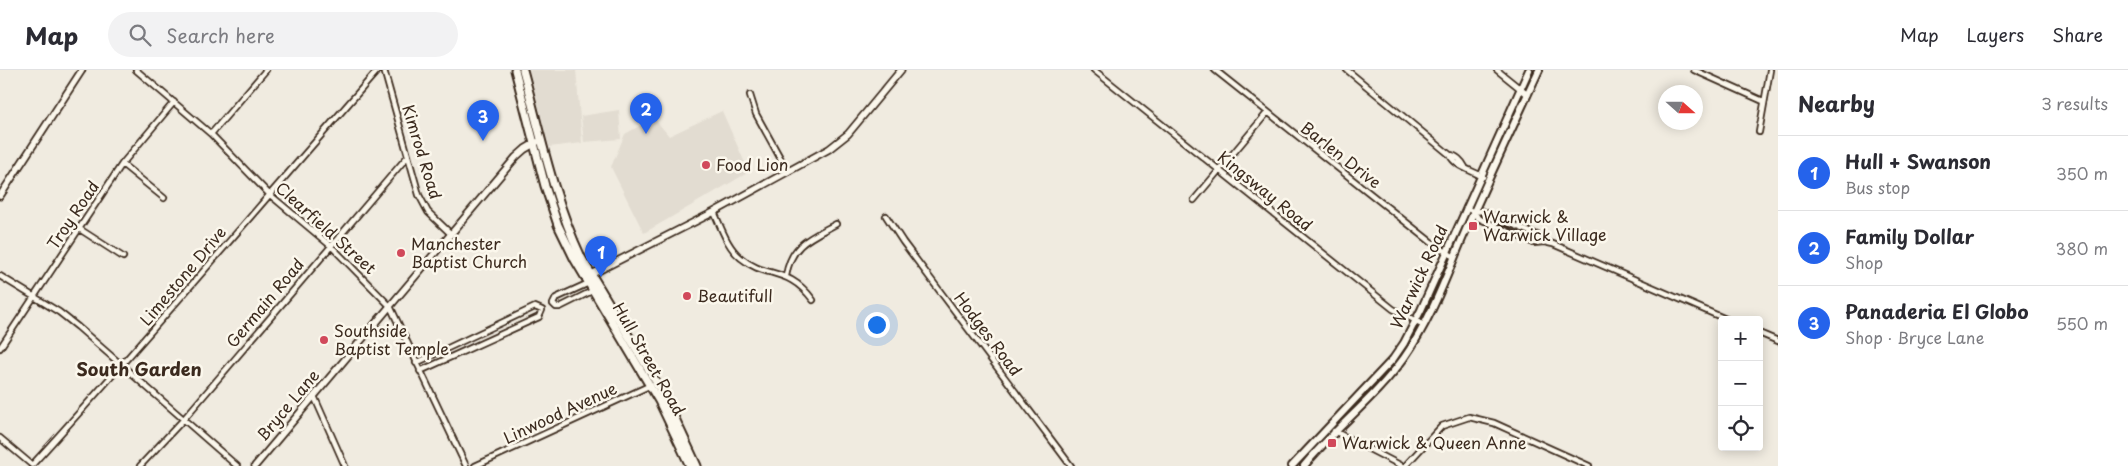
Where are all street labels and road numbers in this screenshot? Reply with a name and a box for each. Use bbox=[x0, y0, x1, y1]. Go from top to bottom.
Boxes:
street label: Kimrod Road bbox=[397, 102, 449, 202]
street label: Barlen Drive bbox=[1296, 115, 1387, 193]
street label: Kingsway Road bbox=[1213, 144, 1318, 236]
street label: Troy Road bbox=[40, 175, 104, 254]
street label: Clearfield Street bbox=[271, 175, 383, 279]
street label: Limestone Drive bbox=[134, 221, 231, 330]
street label: Warwick Road bbox=[1384, 221, 1453, 332]
street label: Germain Road bbox=[220, 252, 309, 352]
street label: Hodges Road bbox=[949, 286, 1028, 380]
street label: Hull Street Road bbox=[608, 298, 692, 419]
street label: Bryce Lane bbox=[250, 363, 324, 445]
street label: Linwood Avenue bbox=[499, 375, 621, 449]

